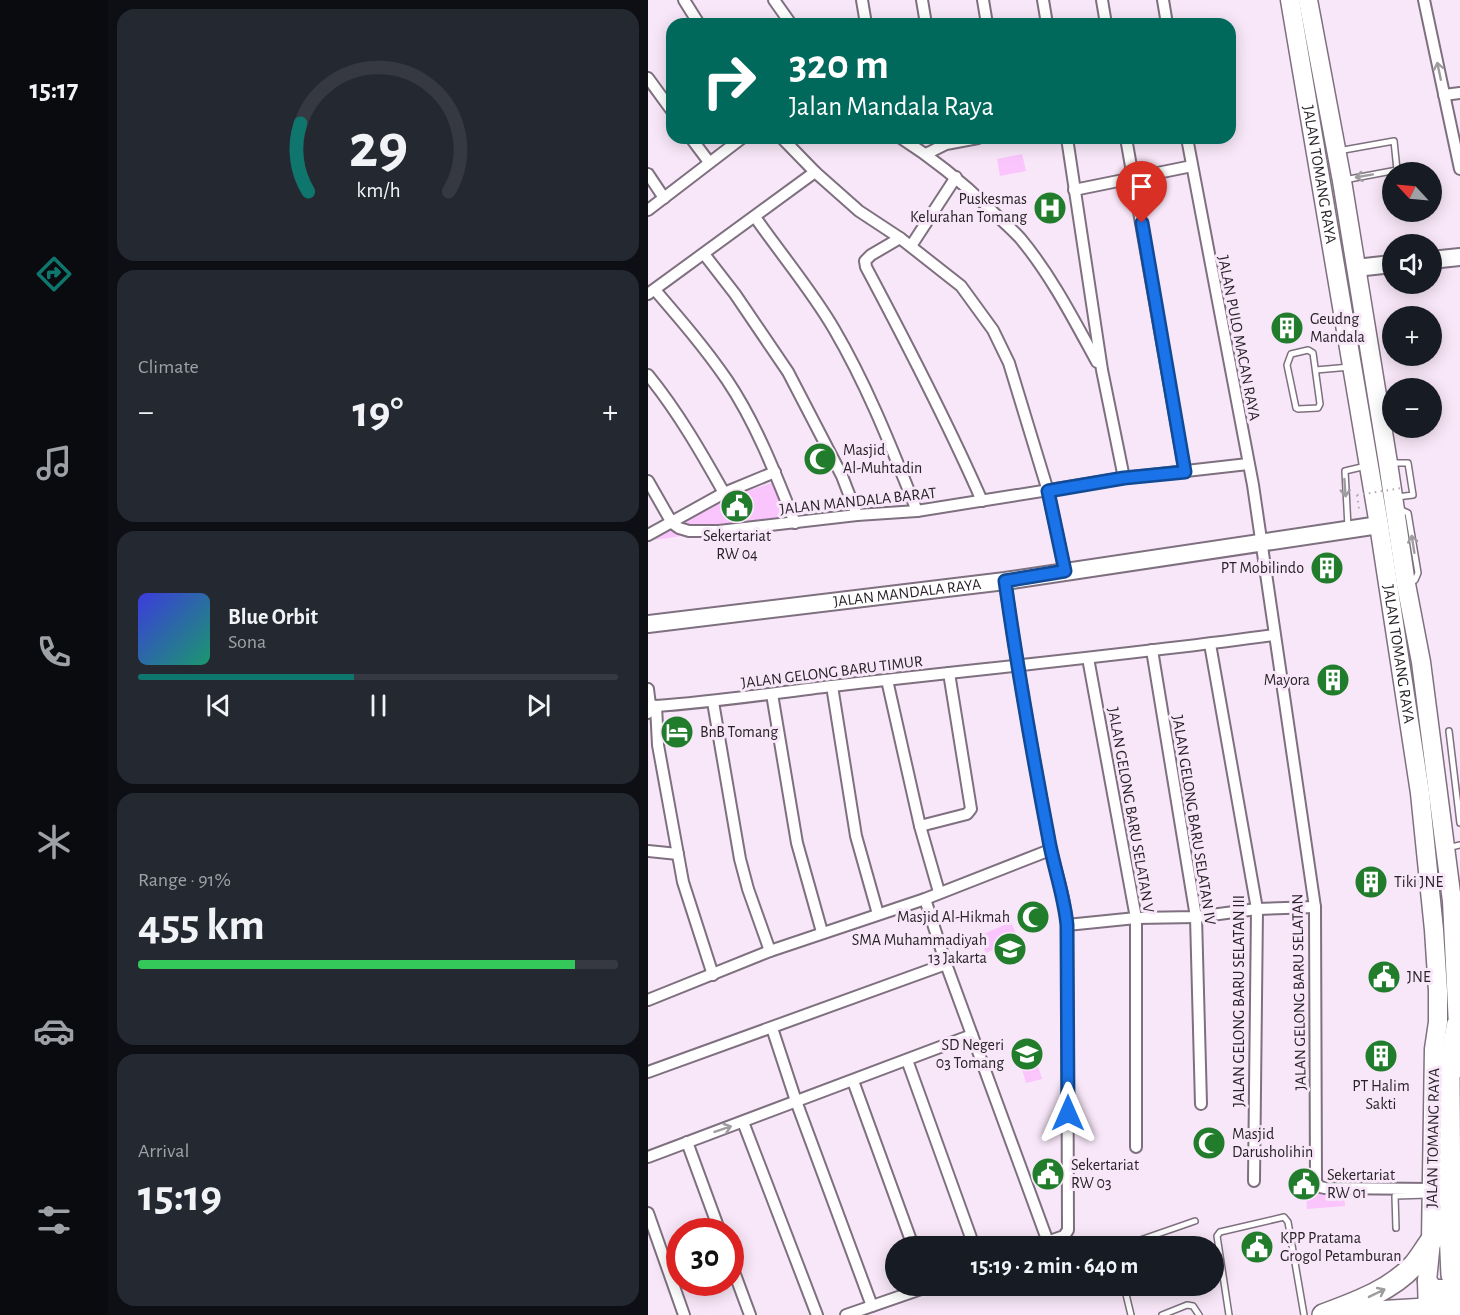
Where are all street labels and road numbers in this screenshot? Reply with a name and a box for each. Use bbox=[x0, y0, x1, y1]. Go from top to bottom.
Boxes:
street label: JALAN TOMANG RAYA bbox=[1300, 104, 1339, 245]
street label: JALAN PULO MACAN RAYA bbox=[1215, 254, 1263, 422]
street label: JALAN MANDALA BARAT bbox=[779, 485, 937, 517]
street label: JALAN MANDALA RAYA bbox=[832, 576, 982, 610]
street label: JALAN TOMANG RAYA bbox=[1380, 584, 1417, 724]
street label: JALAN GELONG BARU TIMUR bbox=[740, 653, 924, 691]
street label: JALAN GELONG BARU SELATAN V bbox=[1105, 706, 1157, 914]
street label: JALAN GELONG BARU SELATAN IV bbox=[1169, 714, 1219, 926]
street label: JALAN GELONG BARU SELATAN bbox=[1289, 894, 1309, 1090]
street label: JALAN GELONG BARU SELATAN III bbox=[1231, 895, 1247, 1107]
street label: JALAN TOMANG RAYA bbox=[1424, 1068, 1442, 1208]

